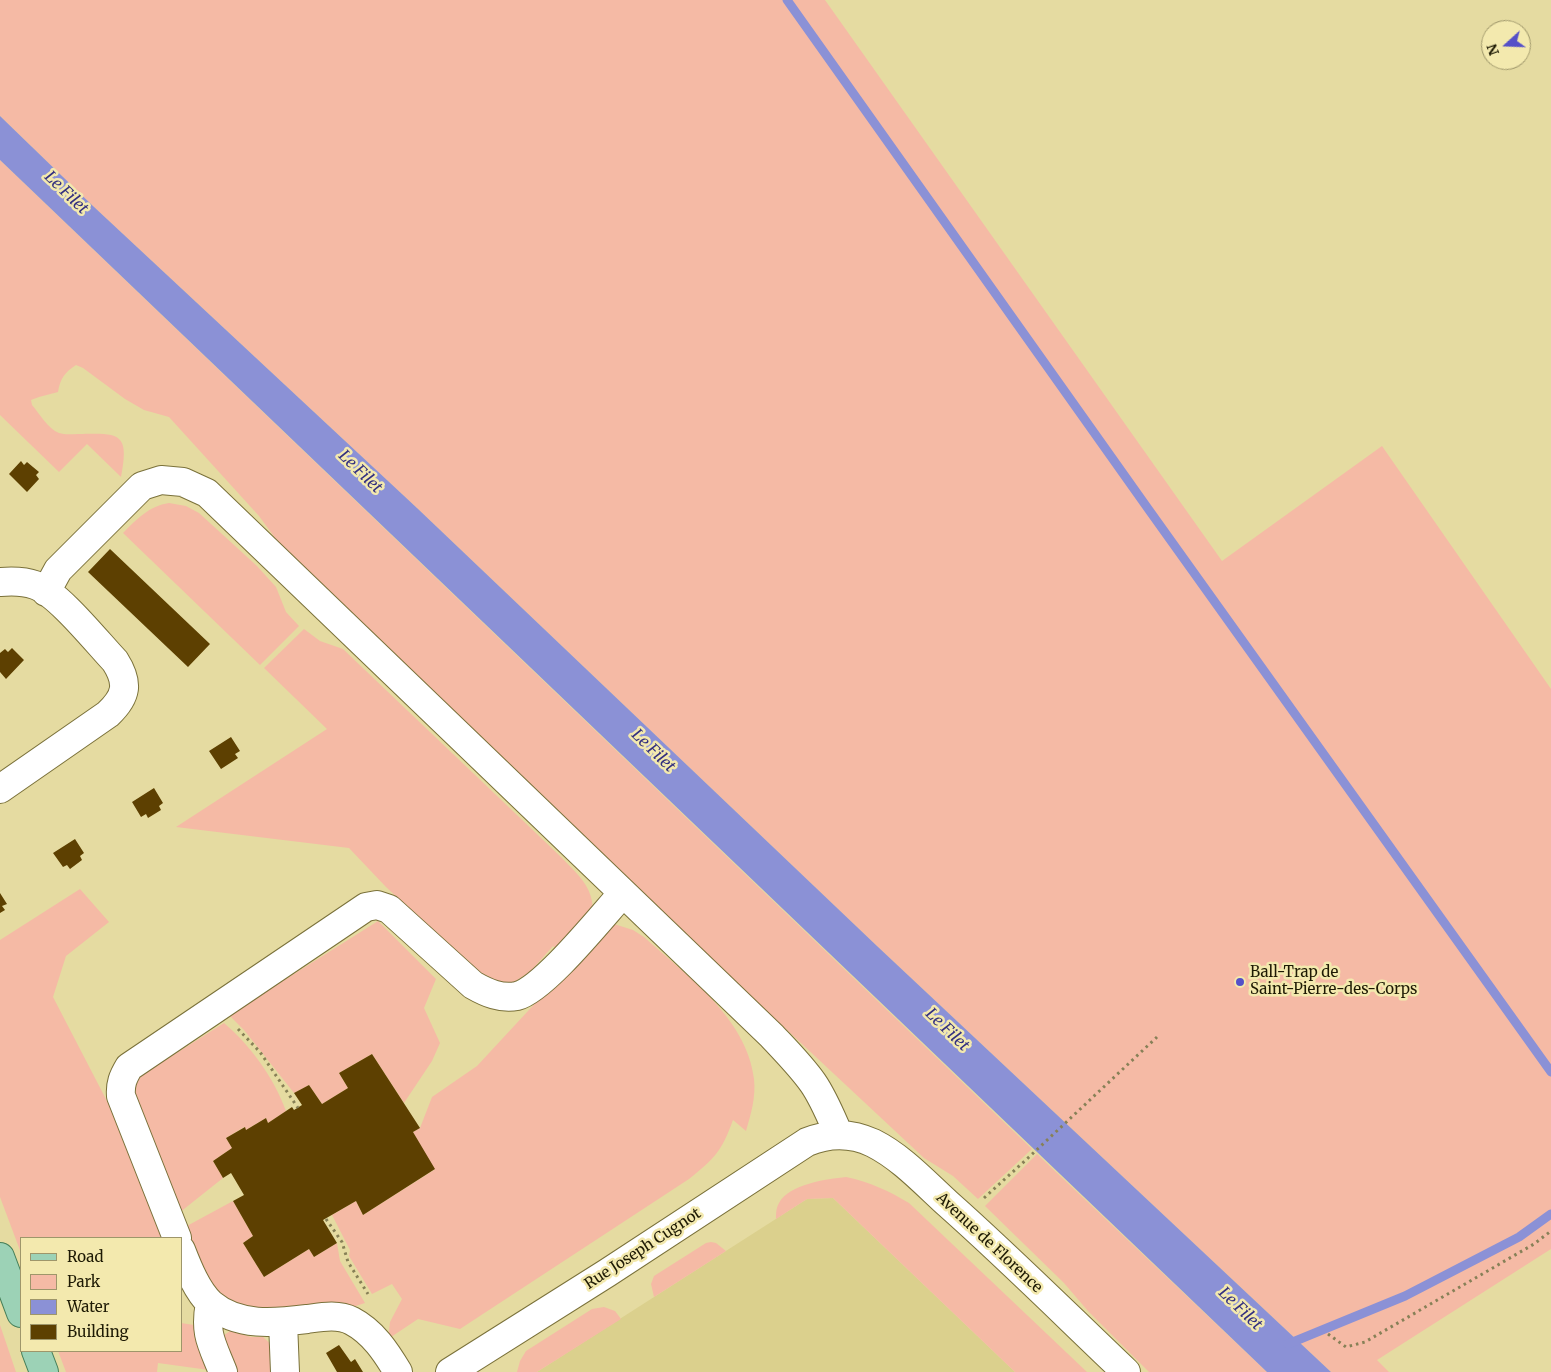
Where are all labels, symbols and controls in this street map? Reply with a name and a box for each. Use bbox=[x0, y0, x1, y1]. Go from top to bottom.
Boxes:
north arrow bbox=[1481, 20, 1531, 70]
text: N bbox=[1482, 42, 1503, 58]
water label: Le Filet bbox=[40, 168, 92, 218]
water label: Le Filet bbox=[334, 447, 386, 497]
water label: Le Filet bbox=[627, 726, 679, 776]
place label: Ball-Trap de Saint-Pierre-des-Corps bbox=[1250, 964, 1417, 999]
marker: Ball-Trap de Saint-Pierre-des-Corps bbox=[1234, 976, 1246, 988]
water label: Le Filet bbox=[921, 1005, 973, 1055]
street label: Avenue de Florence bbox=[932, 1189, 1046, 1297]
street label: Rue Joseph Cugnot bbox=[581, 1205, 705, 1293]
legend bbox=[20, 1237, 182, 1352]
text: Road bbox=[67, 1247, 103, 1266]
text: Park bbox=[67, 1272, 100, 1291]
water label: Le Filet bbox=[1214, 1284, 1266, 1334]
text: Water bbox=[67, 1297, 109, 1316]
text: Building bbox=[67, 1322, 129, 1341]

